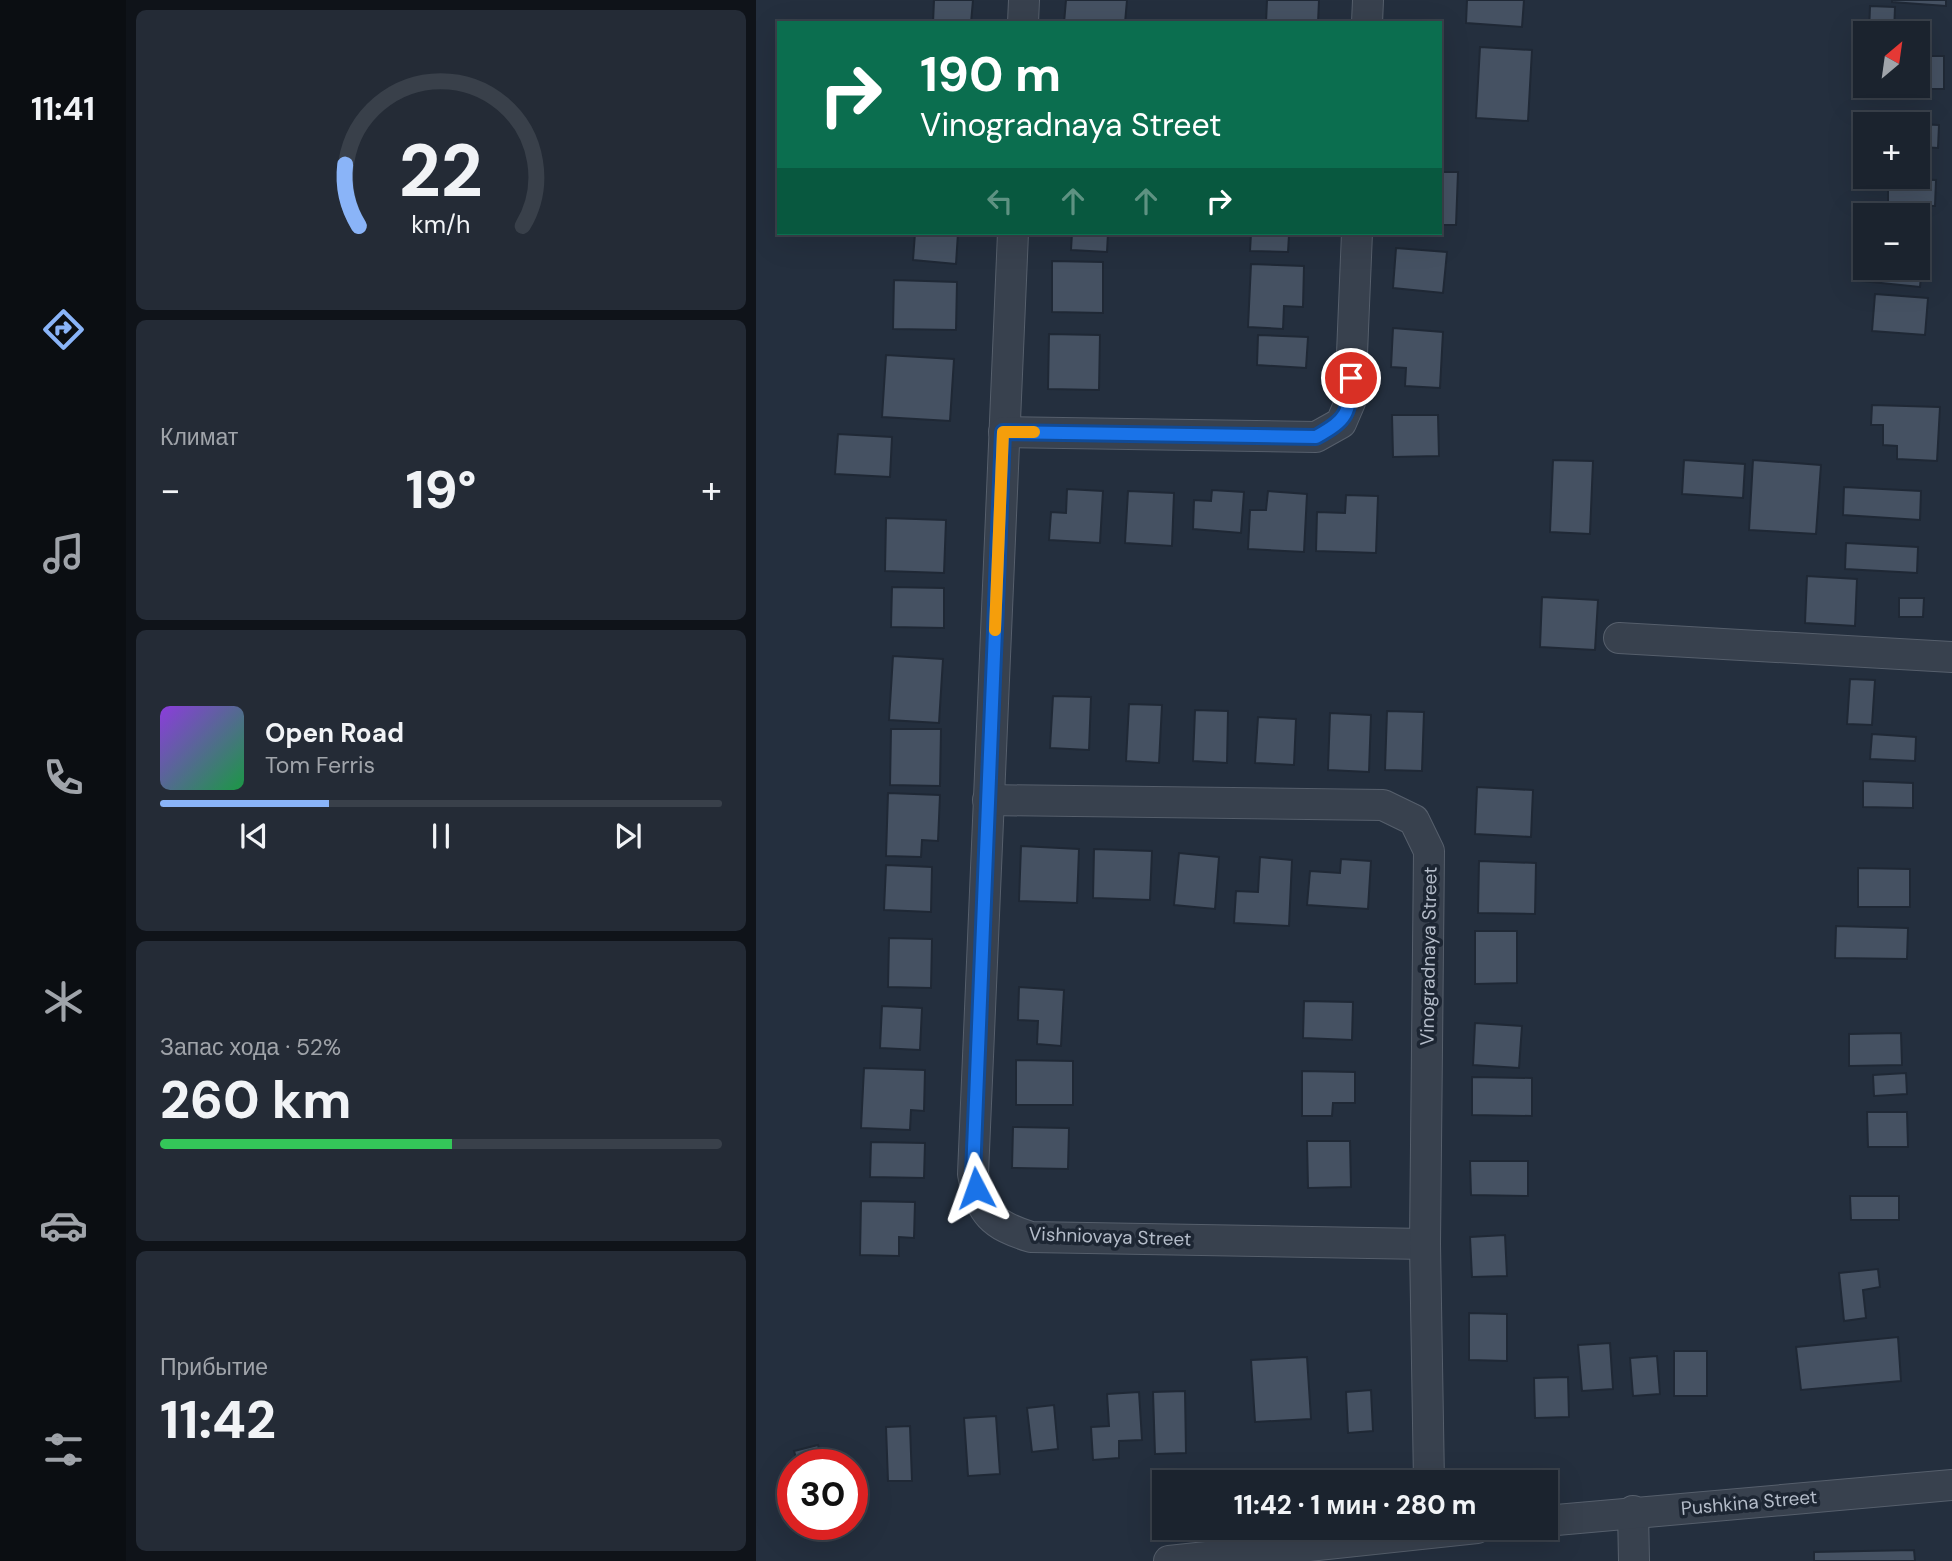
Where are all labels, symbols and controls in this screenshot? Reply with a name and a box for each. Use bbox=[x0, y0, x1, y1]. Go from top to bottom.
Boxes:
north arrow bbox=[1853, 21, 1930, 98]
map controls bbox=[1853, 21, 1930, 280]
text: 190 m bbox=[920, 42, 1061, 106]
icon: right bbox=[805, 49, 896, 140]
text: 11:41 bbox=[31, 88, 95, 130]
text: Vinogradnaya Street bbox=[920, 104, 1222, 146]
button: + bbox=[1853, 112, 1930, 189]
text: 22 bbox=[399, 124, 483, 219]
icon: left bbox=[981, 182, 1019, 220]
icon: ahead bbox=[1054, 182, 1092, 220]
icon: ahead bbox=[1127, 182, 1165, 220]
icon: right bbox=[1200, 182, 1238, 220]
button: − bbox=[1853, 203, 1930, 280]
text: km/h bbox=[411, 208, 471, 241]
icon: directions bbox=[39, 305, 88, 354]
pin bbox=[1321, 348, 1381, 408]
icon: arrive bbox=[1332, 359, 1370, 397]
text: Климат bbox=[160, 422, 238, 452]
text: 19° bbox=[405, 456, 477, 524]
text: − bbox=[160, 465, 181, 515]
text: + bbox=[701, 465, 722, 515]
icon: music bbox=[39, 529, 88, 578]
text: Open Road bbox=[265, 716, 404, 750]
text: Tom Ferris bbox=[265, 750, 375, 780]
icon: phone bbox=[39, 753, 88, 802]
icon: previous bbox=[235, 817, 273, 855]
icon: pause bbox=[422, 817, 460, 855]
icon: next bbox=[609, 817, 647, 855]
street label: Vinogradnaya Street bbox=[1414, 866, 1443, 1046]
icon: climate bbox=[39, 977, 88, 1026]
text: Запас хода · 52% bbox=[160, 1032, 341, 1062]
text: 260 km bbox=[160, 1066, 352, 1134]
position arrow bbox=[939, 1151, 1013, 1225]
icon: car bbox=[39, 1201, 88, 1250]
street label: Vishniovaya Street bbox=[1028, 1221, 1192, 1252]
text: Прибытие bbox=[160, 1352, 268, 1382]
text: 11:42 bbox=[160, 1386, 276, 1454]
icon: filters bbox=[39, 1425, 88, 1474]
speed limit sign: 30 bbox=[777, 1449, 868, 1540]
street label: Pushkina Street bbox=[1680, 1484, 1818, 1521]
text: 11:42 · 1 мин · 280 m bbox=[1234, 1488, 1476, 1522]

